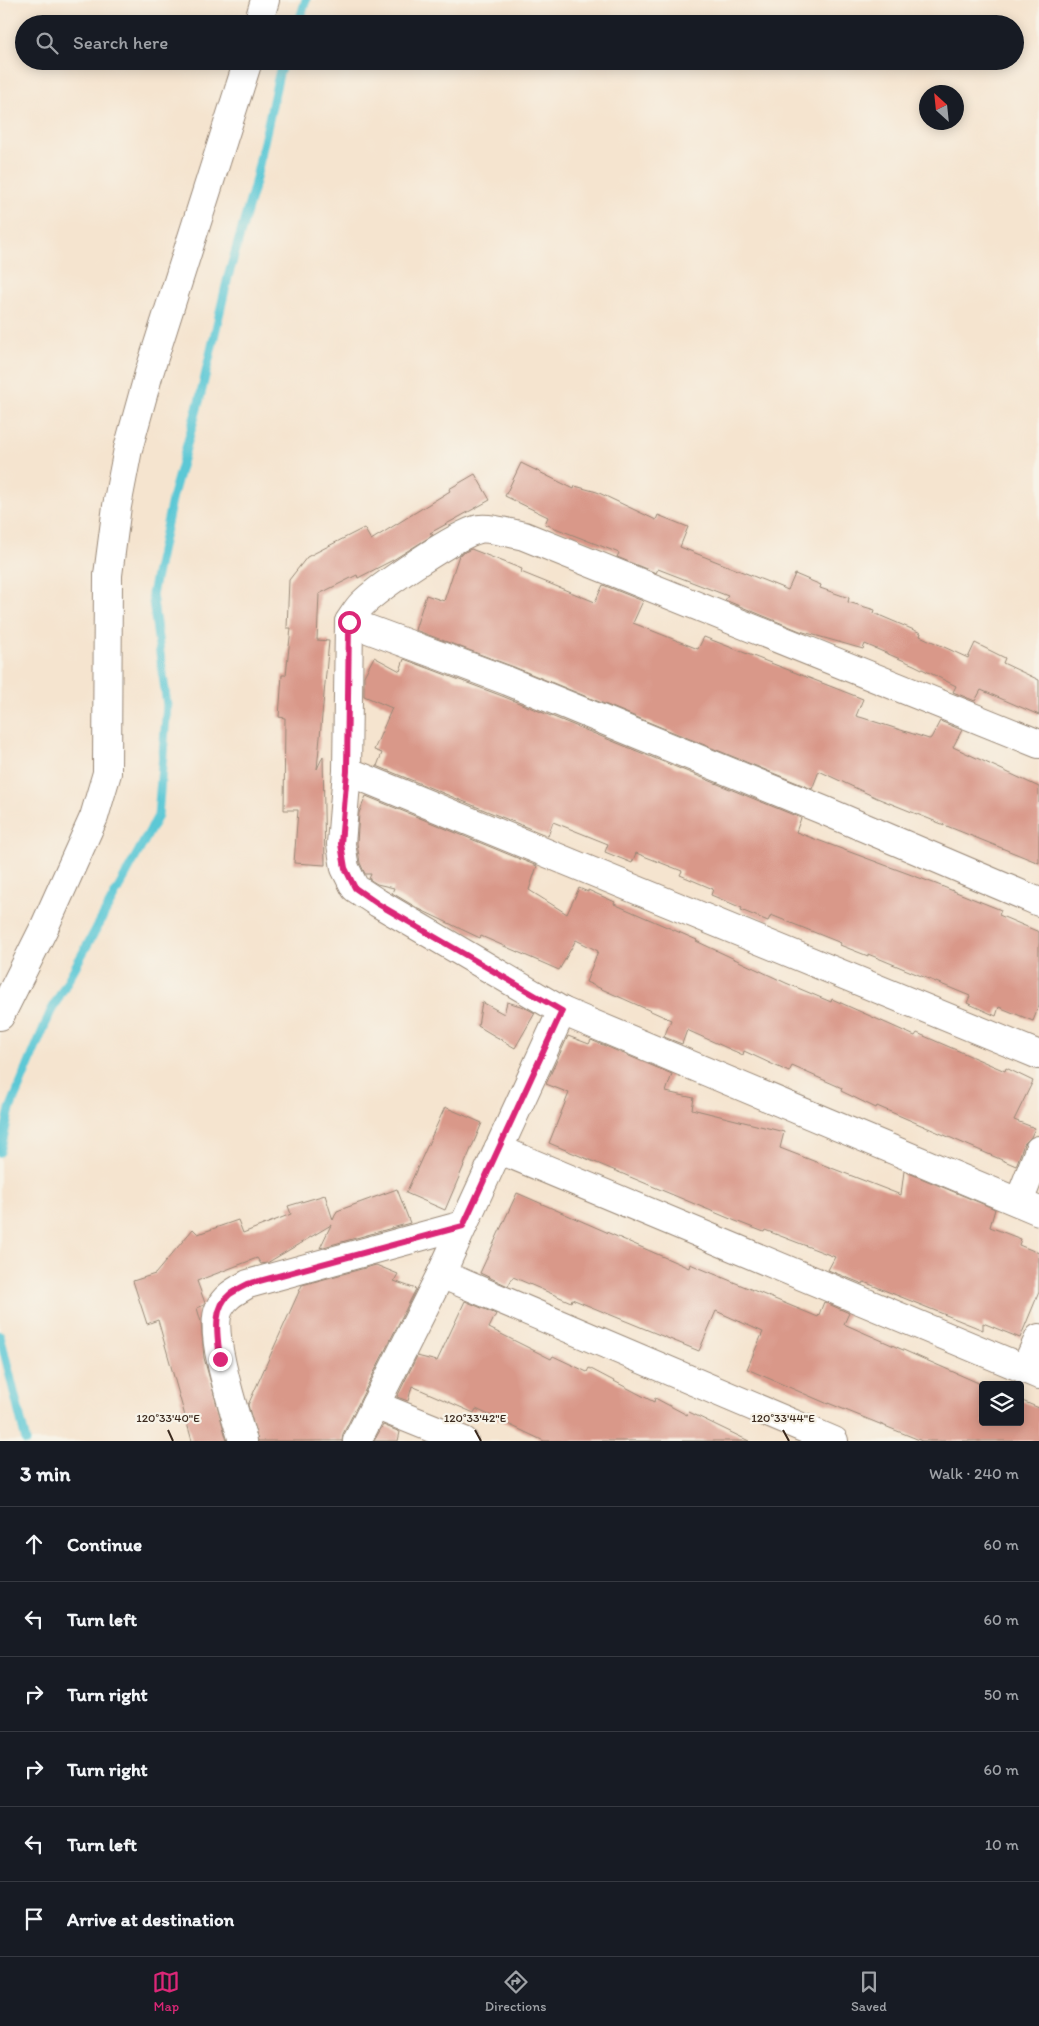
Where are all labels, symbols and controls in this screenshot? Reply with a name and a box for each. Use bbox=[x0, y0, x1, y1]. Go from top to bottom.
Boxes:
search box bbox=[15, 15, 1024, 70]
icon: search bbox=[33, 29, 61, 57]
text: Search here bbox=[73, 31, 168, 54]
north arrow bbox=[919, 85, 964, 130]
route start bbox=[338, 611, 361, 634]
route end bbox=[209, 1348, 232, 1371]
map controls bbox=[979, 1381, 1024, 1426]
button: layers bbox=[979, 1381, 1024, 1426]
text: 120°33'40"E bbox=[136, 1411, 200, 1425]
text: 120°33'42"E bbox=[444, 1411, 507, 1425]
text: 120°33'44"E bbox=[751, 1411, 815, 1425]
text: 3 min bbox=[20, 1461, 70, 1486]
text: Walk · 240 m bbox=[929, 1464, 1019, 1483]
icon: ahead bbox=[20, 1530, 48, 1558]
text: Continue bbox=[67, 1533, 142, 1556]
text: 60 m bbox=[984, 1535, 1019, 1554]
icon: left bbox=[20, 1605, 48, 1633]
text: Turn left bbox=[67, 1608, 137, 1631]
text: 60 m bbox=[984, 1610, 1019, 1629]
icon: right bbox=[20, 1680, 48, 1708]
text: Turn right bbox=[67, 1683, 148, 1706]
text: 50 m bbox=[984, 1685, 1019, 1704]
icon: right bbox=[20, 1755, 48, 1783]
text: Turn right bbox=[67, 1758, 148, 1781]
text: 60 m bbox=[984, 1760, 1019, 1779]
icon: left bbox=[20, 1830, 48, 1858]
text: Turn left bbox=[67, 1833, 137, 1856]
text: 10 m bbox=[985, 1835, 1019, 1854]
icon: arrive bbox=[20, 1905, 48, 1933]
text: Arrive at destination bbox=[67, 1908, 234, 1931]
tab: Map bbox=[152, 1968, 180, 2015]
tab: Directions bbox=[485, 1968, 546, 2015]
tab: Saved bbox=[851, 1968, 887, 2015]

